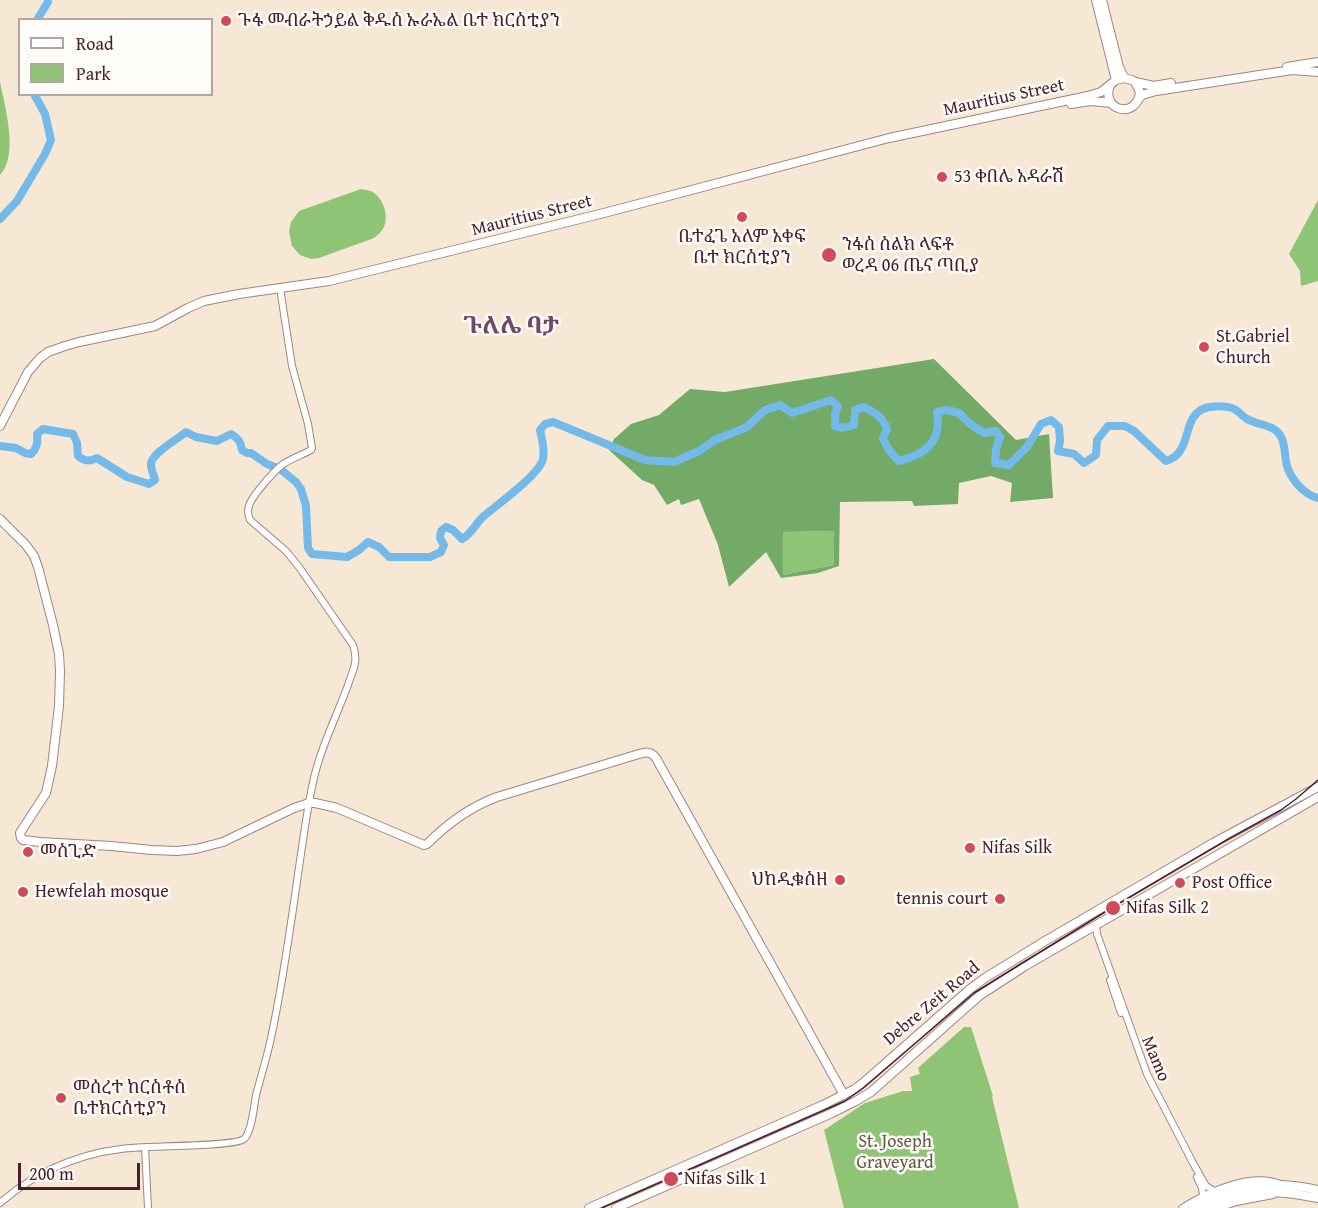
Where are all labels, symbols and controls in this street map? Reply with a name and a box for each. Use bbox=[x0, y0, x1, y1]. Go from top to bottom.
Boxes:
place label: ጉፋ መብራትኃይል ቅዱስ ኡራኤል ቤተ ክርስቲያን bbox=[238, 10, 560, 32]
marker: ጉፋ መብራትኃይል ቅዱስ ኡራኤል ቤተ ክርስቲያን bbox=[219, 14, 233, 28]
legend bbox=[18, 18, 213, 96]
text: Road bbox=[76, 30, 114, 57]
text: Park bbox=[76, 60, 111, 87]
street label: Mauritius Street bbox=[941, 75, 1067, 121]
place label: 53 ቀበሌ አዳራሽ bbox=[954, 166, 1064, 188]
marker: 53 ቀበሌ አዳራሽ bbox=[935, 170, 949, 184]
street label: Mauritius Street bbox=[470, 191, 594, 241]
marker: ቤተፈጌ አለም አቀፍ ቤተ ክርስቲያን bbox=[735, 210, 749, 224]
place label: ቤተፈጌ አለም አቀፍ ቤተ ክርስቲያን bbox=[678, 226, 806, 268]
place label: ንፋስ ስልክ ላፍቶ ወረዳ 06 ጤና ጣቢያ bbox=[842, 234, 979, 276]
marker: ንፋስ ስልክ ላፍቶ ወረዳ 06 ጤና ጣቢያ bbox=[820, 246, 838, 264]
district label: ጉለሌ ባታ bbox=[463, 313, 559, 341]
place label: St.Gabriel Church bbox=[1216, 326, 1290, 368]
marker: St.Gabriel Church bbox=[1197, 340, 1211, 354]
place label: Nifas Silk bbox=[982, 837, 1052, 859]
place label: መስጊድ bbox=[40, 841, 96, 863]
marker: Nifas Silk bbox=[963, 841, 977, 855]
marker: መስጊድ bbox=[21, 845, 35, 859]
place label: ህከዲቁስዘ bbox=[751, 869, 828, 891]
place label: Post Office bbox=[1192, 872, 1272, 894]
marker: ህከዲቁስዘ bbox=[833, 873, 847, 887]
marker: Post Office bbox=[1173, 876, 1187, 890]
place label: Hewfelah mosque bbox=[35, 881, 169, 903]
marker: Hewfelah mosque bbox=[16, 885, 30, 899]
place label: tennis court bbox=[896, 888, 988, 910]
marker: tennis court bbox=[993, 892, 1007, 906]
place label: Nifas Silk 2 bbox=[1126, 897, 1209, 919]
marker: Nifas Silk 2 bbox=[1104, 899, 1122, 917]
street label: Debre Zeit Road bbox=[879, 957, 985, 1051]
street label: Mamo bbox=[1136, 1033, 1174, 1085]
place label: መሰረተ ከርስቶስ ቤተክርስቲያን bbox=[73, 1077, 186, 1120]
marker: መሰረተ ከርስቶስ ቤተክርስቲያን bbox=[54, 1091, 68, 1105]
park label: St. Joseph Graveyard bbox=[856, 1131, 934, 1174]
scale bar bbox=[21, 1151, 142, 1189]
text: 200 m bbox=[29, 1160, 74, 1187]
place label: Nifas Silk 1 bbox=[684, 1168, 767, 1190]
marker: Nifas Silk 1 bbox=[662, 1170, 680, 1188]

